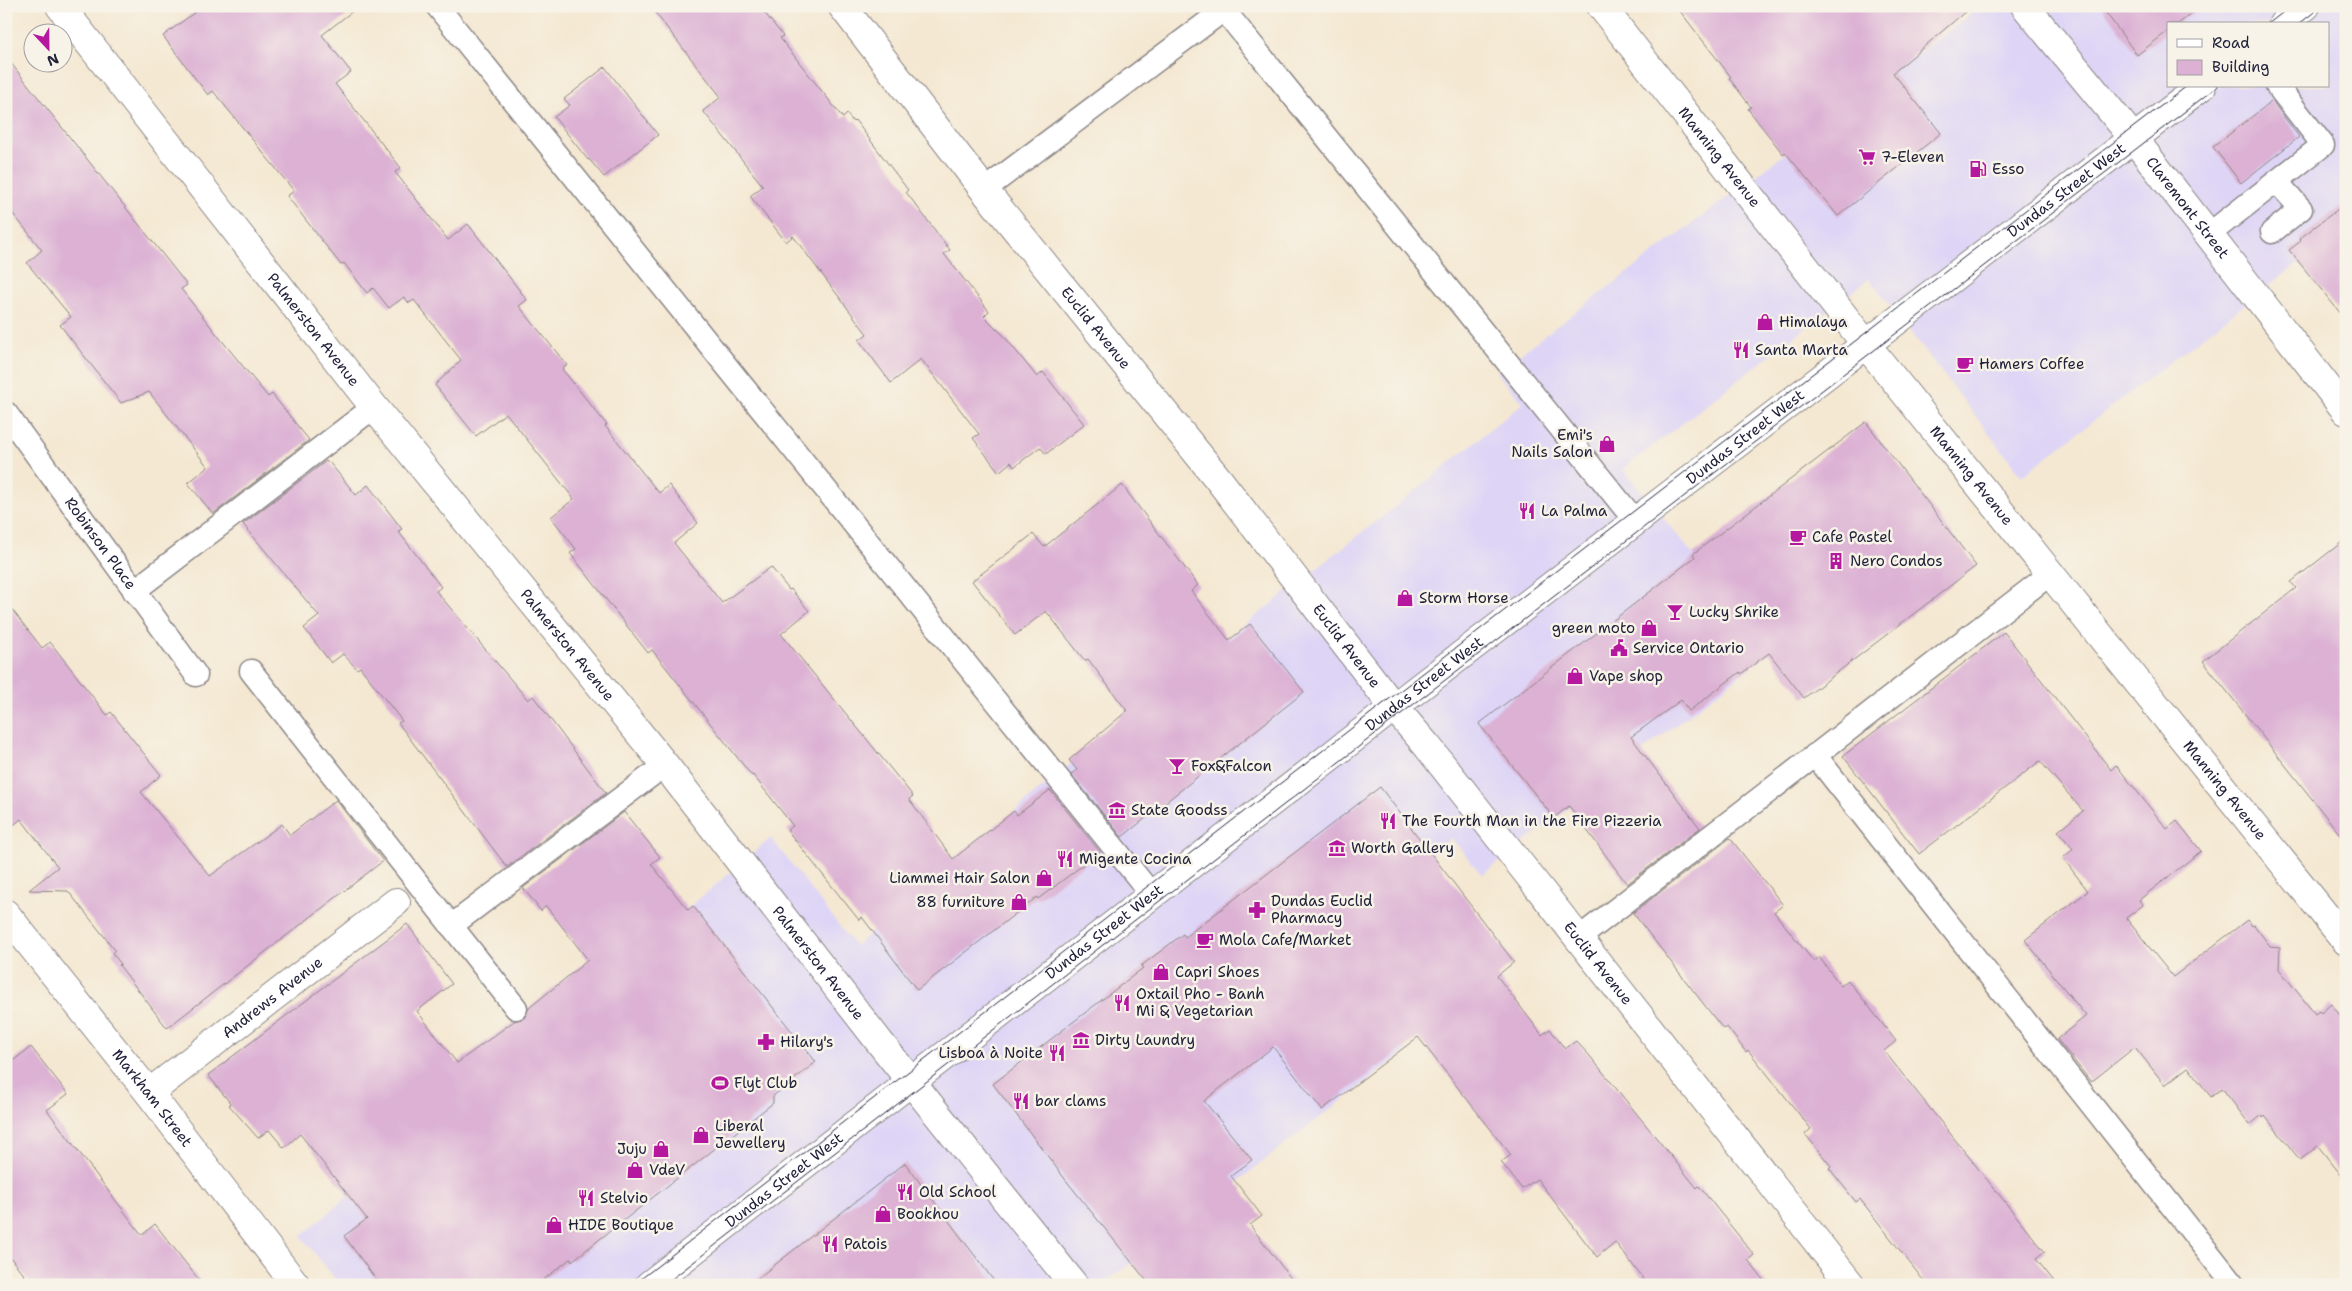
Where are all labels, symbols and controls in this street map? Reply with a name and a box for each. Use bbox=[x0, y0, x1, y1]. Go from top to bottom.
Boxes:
north arrow bbox=[22, 22, 72, 72]
legend bbox=[2167, 22, 2330, 88]
text: Road bbox=[2212, 33, 2250, 53]
text: N bbox=[44, 50, 61, 70]
text: Building bbox=[2212, 57, 2269, 77]
street label: Manning Avenue bbox=[1674, 103, 1765, 211]
street label: Dundas Street West bbox=[2003, 138, 2130, 242]
supermarket icon: 7-Eleven bbox=[1857, 147, 1877, 167]
place label: 7-Eleven bbox=[1881, 147, 1944, 167]
street label: Claremont Street bbox=[2141, 153, 2234, 263]
fuel station icon: Esso bbox=[1968, 159, 1988, 179]
place label: Esso bbox=[1992, 159, 2024, 179]
street label: Palmerston Avenue bbox=[263, 269, 364, 390]
street label: Euclid Avenue bbox=[1056, 283, 1135, 373]
shop icon: Himalaya bbox=[1755, 312, 1775, 332]
place label: Himalaya bbox=[1779, 312, 1848, 332]
restaurant icon: Santa Marta bbox=[1731, 340, 1751, 360]
place label: Santa Marta bbox=[1755, 340, 1848, 360]
cafe icon: Hamers Coffee bbox=[1955, 354, 1975, 374]
place label: Hamers Coffee bbox=[1979, 354, 2084, 374]
street label: Dundas Street West bbox=[1682, 385, 1809, 489]
street label: Manning Avenue bbox=[1925, 422, 2018, 529]
place label: Emi's Nails Salon bbox=[1511, 425, 1593, 462]
shop icon: Emi's Nails Salon bbox=[1597, 434, 1617, 454]
street label: Robinson Place bbox=[60, 493, 141, 594]
restaurant icon: La Palma bbox=[1517, 501, 1537, 521]
place label: La Palma bbox=[1541, 501, 1608, 521]
cafe icon: Cafe Pastel bbox=[1788, 527, 1808, 547]
place label: Cafe Pastel bbox=[1812, 527, 1893, 547]
building icon: Nero Condos bbox=[1826, 551, 1846, 571]
place label: Nero Condos bbox=[1850, 551, 1943, 571]
street label: Palmerston Avenue bbox=[516, 585, 619, 705]
shop icon: Storm Horse bbox=[1395, 588, 1415, 608]
place label: Storm Horse bbox=[1419, 588, 1509, 608]
street label: Euclid Avenue bbox=[1308, 600, 1385, 692]
bar icon: Lucky Shrike bbox=[1665, 602, 1685, 622]
place label: Lucky Shrike bbox=[1689, 602, 1779, 622]
place label: green moto bbox=[1552, 618, 1635, 638]
shop icon: green moto bbox=[1639, 618, 1659, 638]
street label: Dundas Street West bbox=[1361, 632, 1487, 736]
public building icon: Service Ontario bbox=[1609, 638, 1629, 658]
place label: Service Ontario bbox=[1633, 638, 1744, 658]
shop icon: Vape shop bbox=[1565, 666, 1585, 686]
place label: Vape shop bbox=[1589, 666, 1663, 686]
street label: Manning Avenue bbox=[2179, 736, 2271, 844]
bar icon: Fox&Falcon bbox=[1167, 756, 1187, 776]
place label: Fox&Falcon bbox=[1191, 756, 1272, 776]
museum icon: State Goodss bbox=[1107, 800, 1127, 820]
place label: State Goodss bbox=[1131, 800, 1228, 820]
restaurant icon: The Fourth Man in the Fire Pizzeria bbox=[1378, 811, 1398, 831]
place label: The Fourth Man in the Fire Pizzeria bbox=[1402, 811, 1662, 831]
museum icon: Worth Gallery bbox=[1327, 838, 1347, 858]
place label: Worth Gallery bbox=[1351, 838, 1454, 858]
restaurant icon: Migente Cocina bbox=[1055, 849, 1075, 869]
place label: Migente Cocina bbox=[1079, 849, 1192, 869]
place label: Liammei Hair Salon bbox=[889, 868, 1030, 888]
shop icon: Liammei Hair Salon bbox=[1034, 868, 1054, 888]
street label: Dundas Street West bbox=[1041, 880, 1167, 984]
place label: Dundas Euclid Pharmacy bbox=[1271, 891, 1373, 928]
place label: 88 furniture bbox=[916, 892, 1005, 912]
shop icon: 88 furniture bbox=[1009, 892, 1029, 912]
pharmacy icon: Dundas Euclid Pharmacy bbox=[1247, 900, 1267, 920]
street label: Palmerston Avenue bbox=[768, 902, 869, 1024]
street label: Euclid Avenue bbox=[1559, 918, 1637, 1009]
cafe icon: Mola Cafe/Market bbox=[1195, 930, 1215, 950]
place label: Mola Cafe/Market bbox=[1219, 930, 1352, 950]
street label: Andrews Avenue bbox=[218, 952, 327, 1043]
shop icon: Capri Shoes bbox=[1151, 962, 1171, 982]
place label: Capri Shoes bbox=[1175, 962, 1260, 982]
place label: Oxtail Pho - Banh Mi & Vegetarian bbox=[1136, 984, 1265, 1021]
restaurant icon: Oxtail Pho - Banh Mi & Vegetarian bbox=[1112, 993, 1132, 1013]
museum icon: Dirty Laundry bbox=[1071, 1030, 1091, 1050]
place label: Dirty Laundry bbox=[1095, 1030, 1195, 1050]
pharmacy icon: Hilary's bbox=[756, 1032, 776, 1052]
place label: Hilary's bbox=[780, 1032, 834, 1052]
place label: Lisboa à Noite bbox=[938, 1043, 1043, 1063]
restaurant icon: Lisboa à Noite bbox=[1047, 1043, 1067, 1063]
street label: Markham Street bbox=[108, 1045, 197, 1151]
sports icon: Flyt Club bbox=[710, 1073, 730, 1093]
place label: Flyt Club bbox=[734, 1073, 797, 1093]
restaurant icon: bar clams bbox=[1011, 1091, 1031, 1111]
place label: bar clams bbox=[1035, 1091, 1106, 1111]
place label: Liberal Jewellery bbox=[715, 1116, 786, 1153]
shop icon: Liberal Jewellery bbox=[691, 1125, 711, 1145]
street label: Dundas Street West bbox=[721, 1128, 847, 1232]
place label: Juju bbox=[617, 1139, 647, 1159]
shop icon: Juju bbox=[651, 1139, 671, 1159]
shop icon: VdeV bbox=[625, 1160, 645, 1180]
place label: VdeV bbox=[649, 1160, 685, 1180]
restaurant icon: Old School bbox=[895, 1182, 915, 1202]
place label: Old School bbox=[919, 1182, 997, 1202]
restaurant icon: Stelvio bbox=[576, 1188, 596, 1208]
place label: Stelvio bbox=[600, 1188, 648, 1208]
shop icon: Bookhou bbox=[873, 1204, 893, 1224]
place label: Bookhou bbox=[897, 1204, 959, 1224]
shop icon: HIDE Boutique bbox=[544, 1215, 564, 1235]
place label: HIDE Boutique bbox=[568, 1215, 674, 1235]
restaurant icon: Patois bbox=[820, 1234, 840, 1254]
place label: Patois bbox=[844, 1234, 887, 1254]

